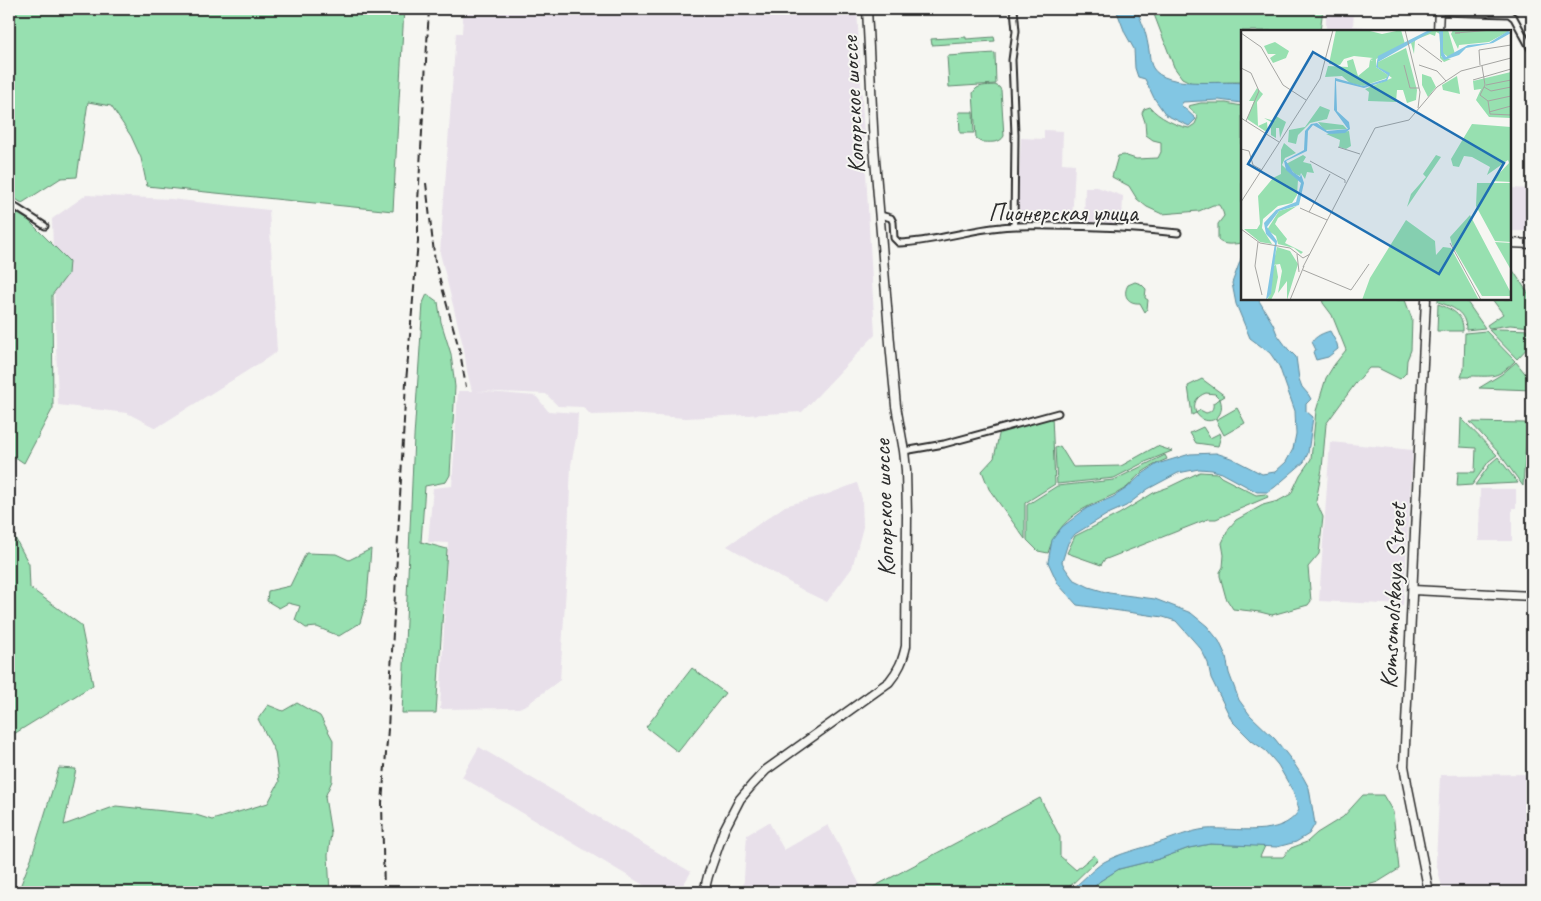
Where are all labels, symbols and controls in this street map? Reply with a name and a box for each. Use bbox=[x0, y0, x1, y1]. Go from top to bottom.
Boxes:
inset map bbox=[1241, 30, 1511, 300]
street label: Копорское шоссе bbox=[833, 34, 873, 174]
street label: Пионерская улица bbox=[988, 197, 1140, 229]
street label: Копорское шоссе bbox=[866, 437, 902, 577]
street label: Komsomolskaya Street bbox=[1372, 500, 1414, 689]

